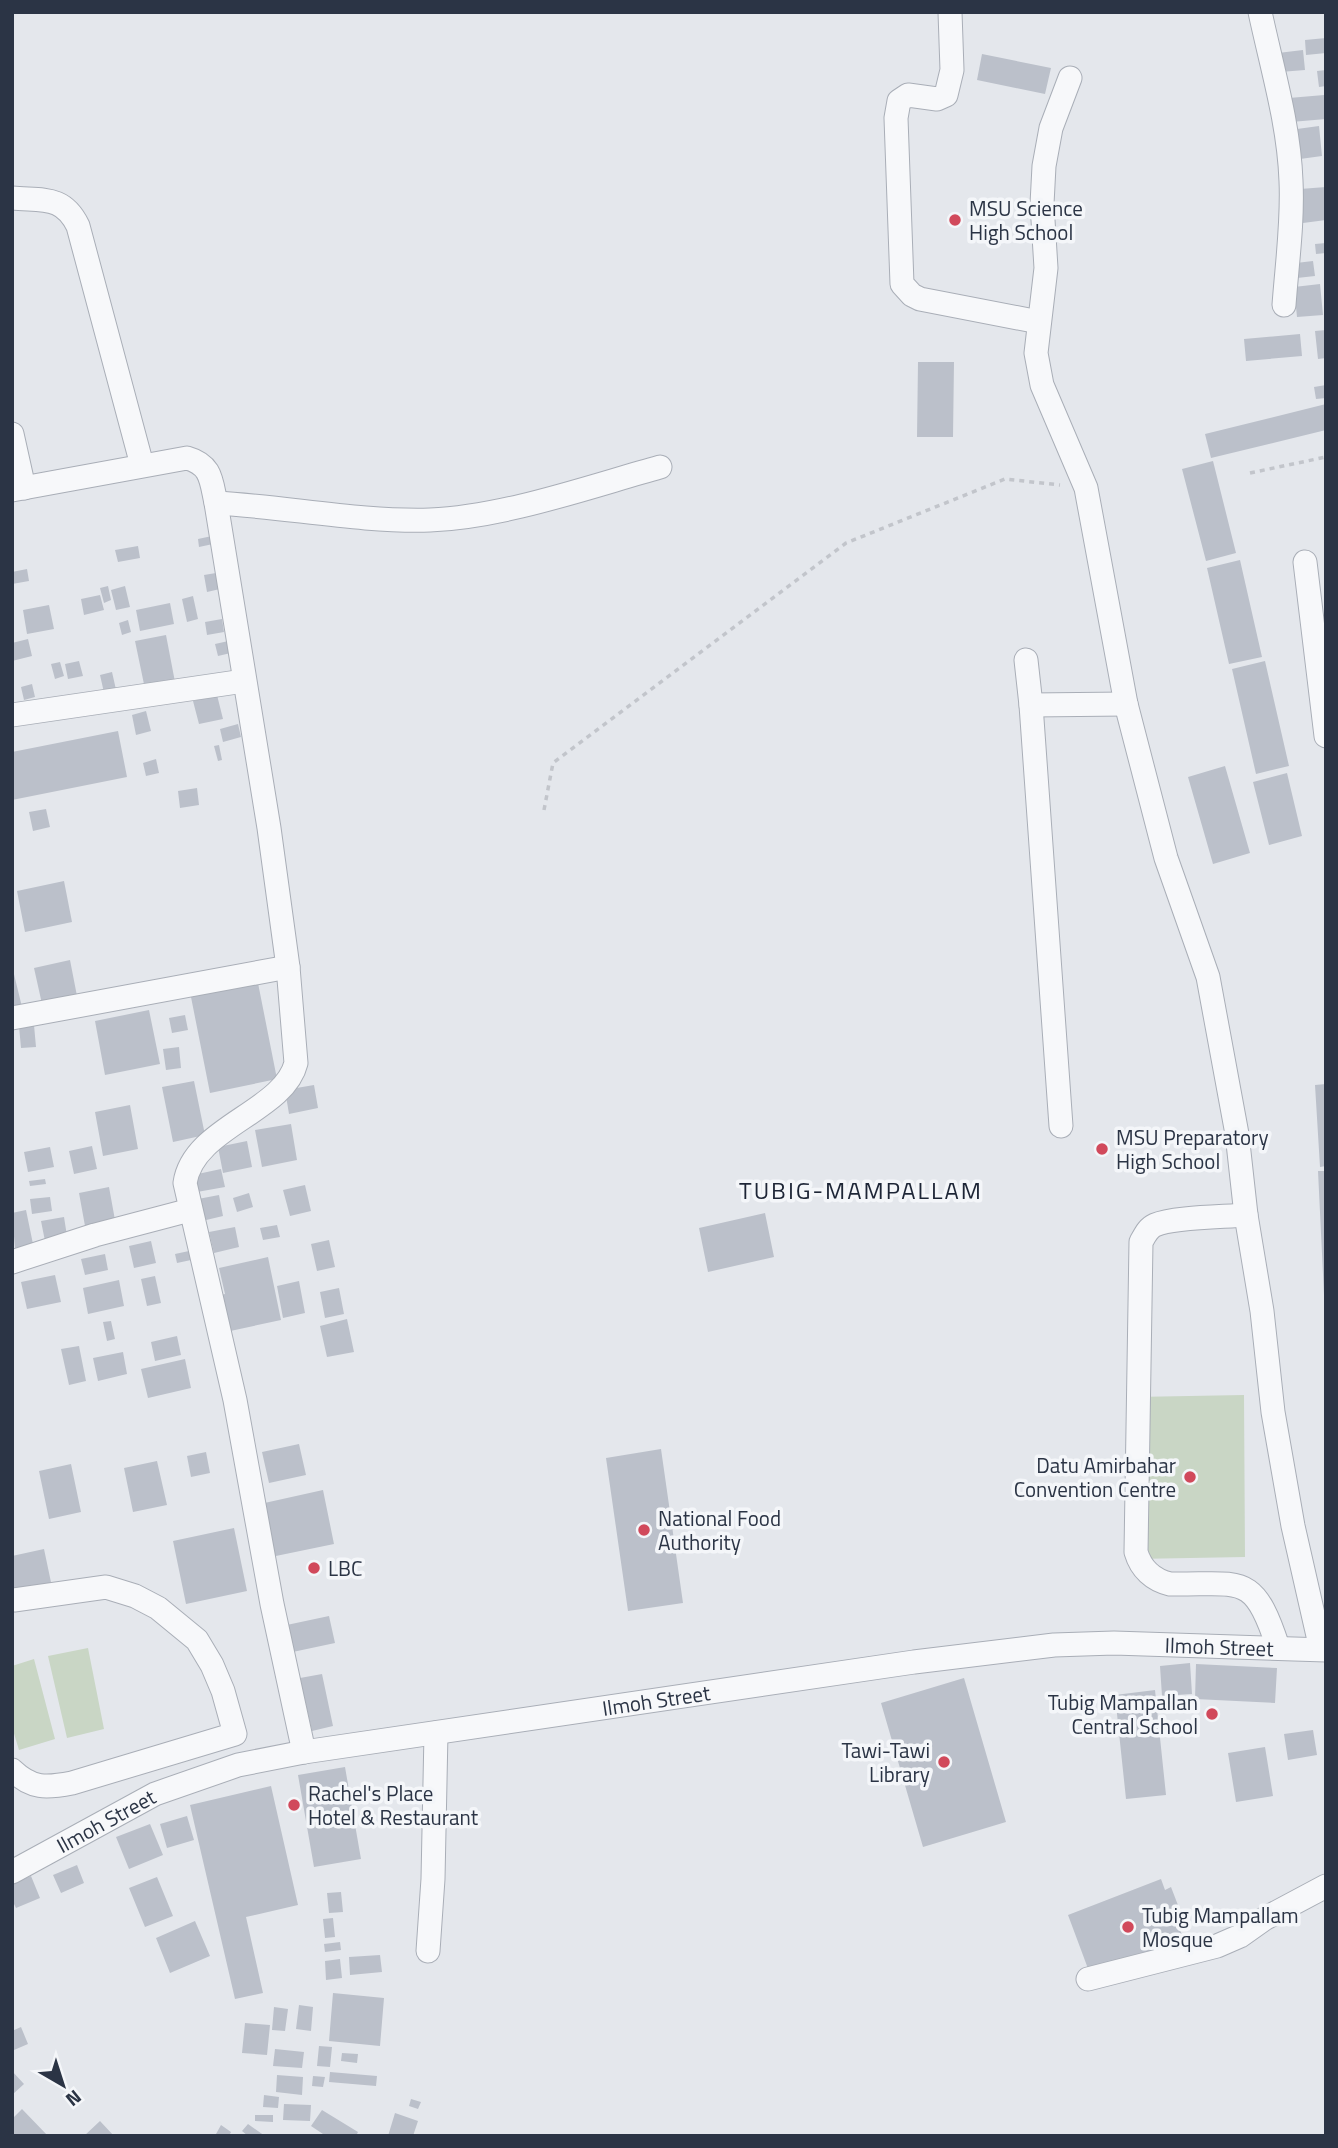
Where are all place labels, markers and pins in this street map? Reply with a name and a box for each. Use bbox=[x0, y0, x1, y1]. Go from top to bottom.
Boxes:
place label: MSU Science High School bbox=[969, 192, 1083, 248]
marker: MSU Science High School bbox=[947, 212, 963, 228]
place label: MSU Preparatory High School bbox=[1116, 1121, 1269, 1177]
marker: MSU Preparatory High School bbox=[1094, 1141, 1110, 1157]
place label: Datu Amirbahar Convention Centre bbox=[1014, 1449, 1176, 1505]
marker: Datu Amirbahar Convention Centre bbox=[1182, 1469, 1198, 1485]
place label: National Food Authority bbox=[658, 1502, 781, 1558]
marker: National Food Authority bbox=[636, 1522, 652, 1538]
place label: LBC bbox=[328, 1552, 362, 1584]
marker: LBC bbox=[306, 1560, 322, 1576]
place label: Tubig Mampallan Central School bbox=[1048, 1686, 1198, 1742]
marker: Tubig Mampallan Central School bbox=[1204, 1706, 1220, 1722]
place label: Tawi-Tawi Library bbox=[842, 1734, 930, 1790]
marker: Tawi-Tawi Library bbox=[936, 1754, 952, 1770]
place label: Rachel's Place Hotel & Restaurant bbox=[308, 1777, 479, 1833]
marker: Rachel's Place Hotel & Restaurant bbox=[286, 1797, 302, 1813]
place label: Tubig Mampallam Mosque bbox=[1142, 1899, 1299, 1955]
marker: Tubig Mampallam Mosque bbox=[1120, 1919, 1136, 1935]

